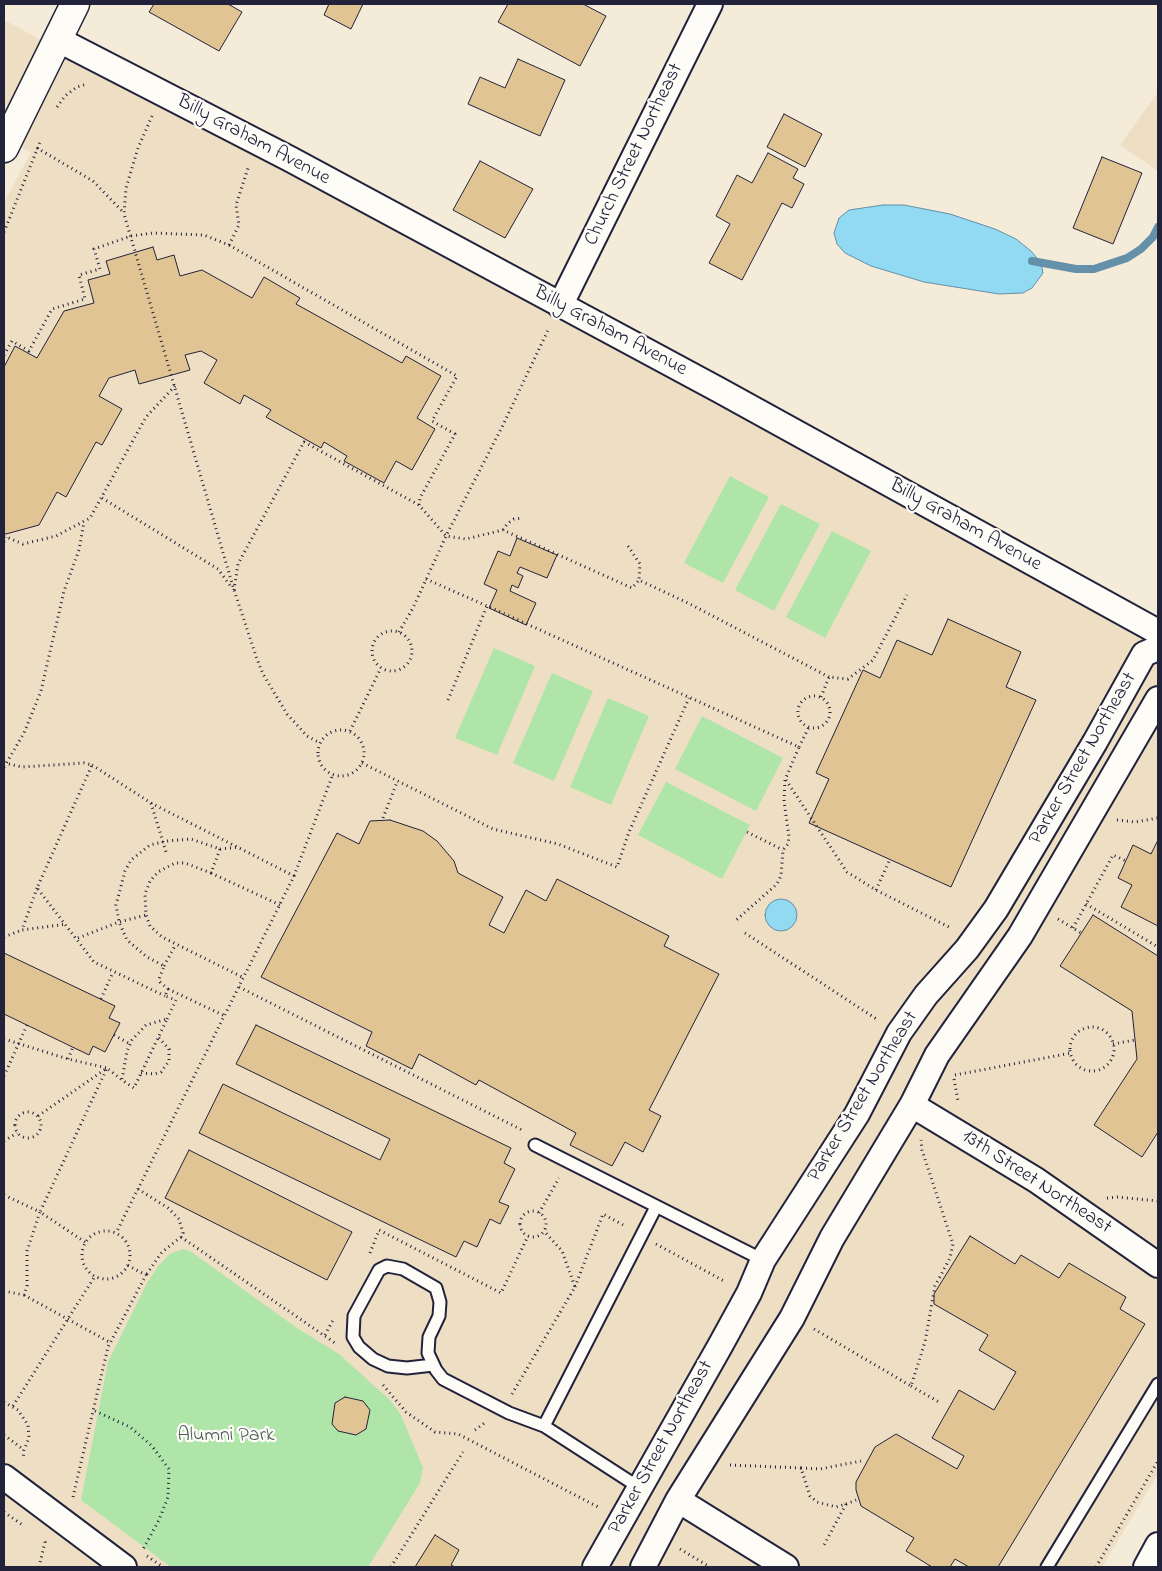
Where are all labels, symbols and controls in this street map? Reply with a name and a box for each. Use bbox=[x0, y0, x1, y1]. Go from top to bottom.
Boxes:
street label: Church Street Northeast bbox=[580, 60, 690, 250]
street label: Billy Graham Avenue bbox=[172, 90, 334, 192]
street label: Billy Graham Avenue bbox=[529, 281, 691, 383]
street label: Billy Graham Avenue bbox=[885, 474, 1045, 578]
street label: Parker Street Northeast bbox=[1025, 669, 1143, 849]
street label: Parker Street Northeast bbox=[804, 1007, 924, 1187]
street label: 13th Street Northeast bbox=[956, 1125, 1116, 1241]
street label: Parker Street Northeast bbox=[604, 1357, 720, 1539]
park label: Alumni Park bbox=[177, 1425, 275, 1449]

